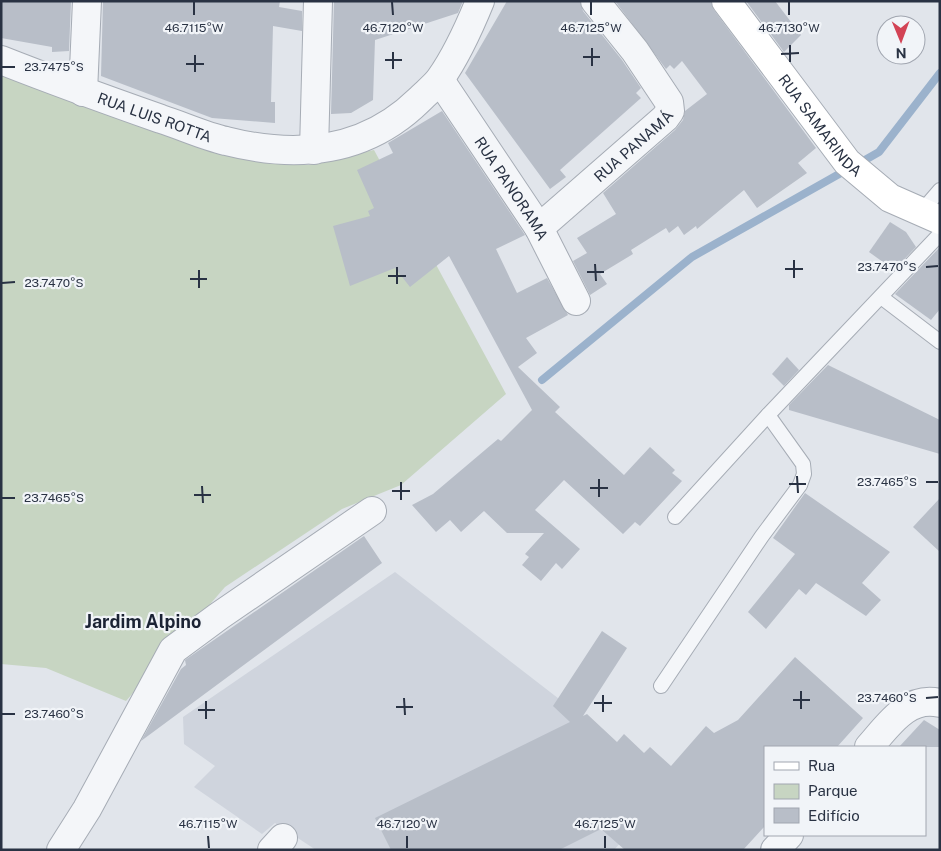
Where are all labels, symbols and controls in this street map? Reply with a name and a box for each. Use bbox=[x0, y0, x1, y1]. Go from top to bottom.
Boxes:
north arrow bbox=[876, 15, 926, 65]
text: 46.7115°W bbox=[165, 21, 224, 35]
text: 46.7120°W bbox=[363, 21, 424, 35]
text: 46.7125°W bbox=[560, 21, 622, 35]
text: 46.7130°W bbox=[758, 21, 820, 35]
text: N bbox=[896, 45, 907, 61]
text: 23.7475°S bbox=[24, 60, 84, 74]
street label: RUA SAMARINDA bbox=[775, 71, 866, 180]
street label: RUA LUIS ROTTA bbox=[95, 89, 214, 145]
street label: RUA PANAMÁ bbox=[590, 107, 676, 185]
street label: RUA PANORAMA bbox=[472, 133, 552, 243]
text: 23.7470°S bbox=[857, 260, 917, 274]
text: 23.7470°S bbox=[24, 276, 84, 290]
text: 23.7465°S bbox=[857, 475, 917, 489]
text: 23.7465°S bbox=[24, 491, 84, 505]
district label: Jardim Alpino bbox=[85, 611, 201, 632]
text: 23.7460°S bbox=[857, 691, 917, 705]
text: 23.7460°S bbox=[24, 707, 84, 721]
legend bbox=[764, 746, 926, 836]
text: Rua bbox=[808, 757, 835, 774]
text: Parque bbox=[808, 782, 858, 799]
text: Edifício bbox=[808, 807, 860, 824]
text: 46.7115°W bbox=[179, 817, 238, 831]
text: 46.7120°W bbox=[377, 817, 438, 831]
text: 46.7125°W bbox=[574, 817, 636, 831]

